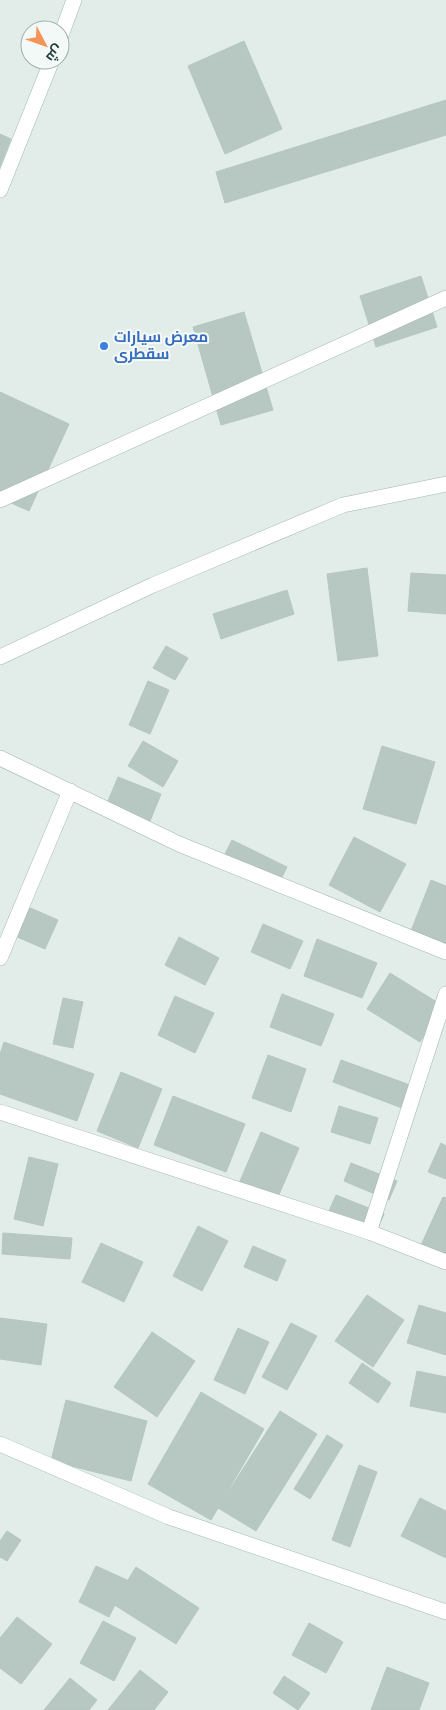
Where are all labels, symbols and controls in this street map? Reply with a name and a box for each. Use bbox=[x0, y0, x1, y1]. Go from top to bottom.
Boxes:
north arrow bbox=[20, 20, 70, 70]
text: ش bbox=[42, 41, 67, 66]
place label: معرض سيارات سقطرى bbox=[114, 328, 208, 363]
marker: معرض سيارات سقطرى bbox=[98, 340, 110, 352]

